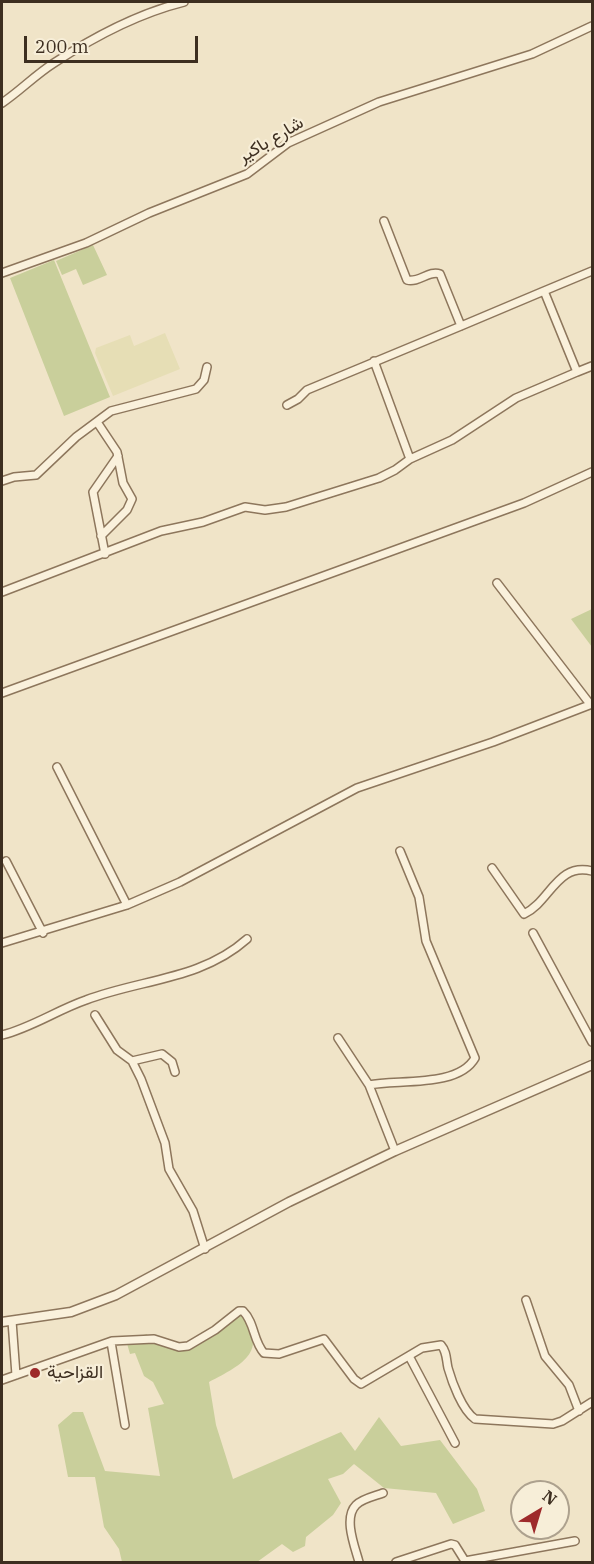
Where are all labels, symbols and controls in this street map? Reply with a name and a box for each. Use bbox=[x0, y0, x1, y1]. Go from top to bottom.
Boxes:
scale bar bbox=[27, 24, 201, 62]
text: 200 m bbox=[35, 35, 89, 58]
street label: شارع باكير bbox=[234, 112, 308, 168]
place label: القزاحية bbox=[47, 1362, 103, 1384]
marker: القزاحية bbox=[28, 1366, 42, 1380]
north arrow bbox=[510, 1480, 570, 1540]
text: N bbox=[539, 1486, 561, 1509]

